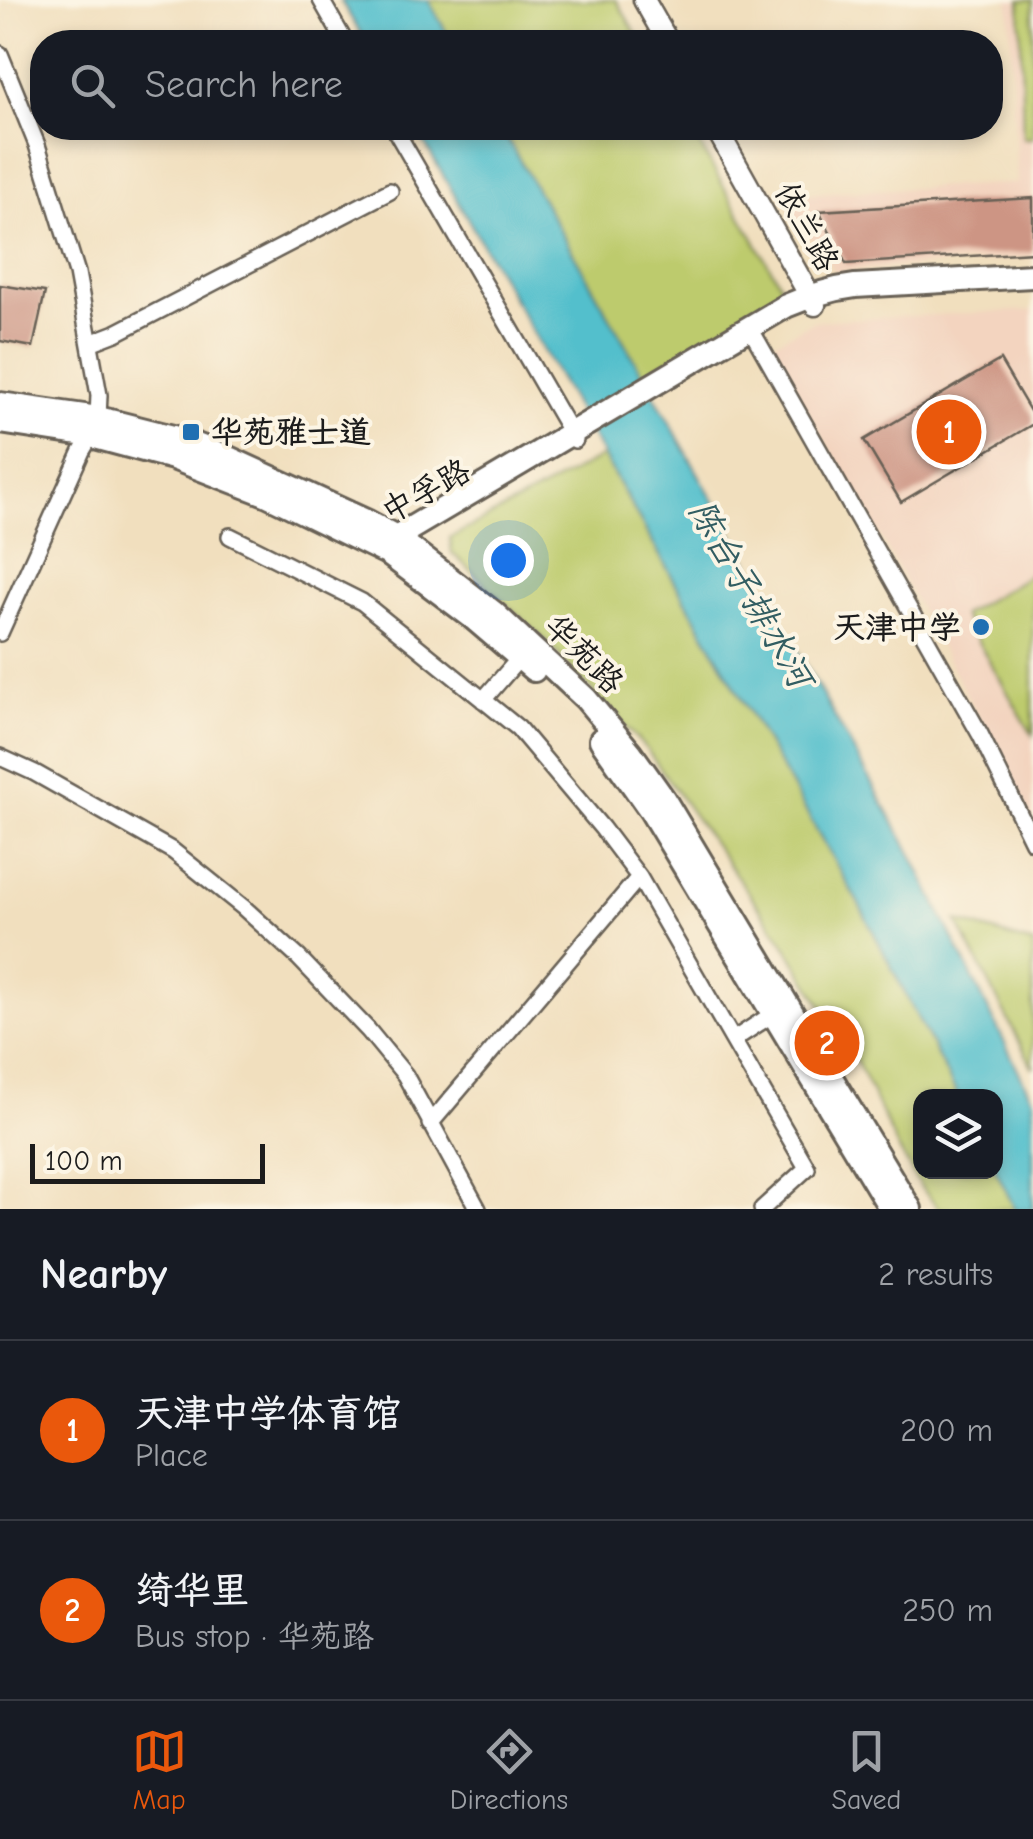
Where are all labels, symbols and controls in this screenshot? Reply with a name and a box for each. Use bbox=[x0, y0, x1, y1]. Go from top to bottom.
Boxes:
search box bbox=[30, 30, 1003, 140]
icon: search bbox=[65, 58, 120, 113]
text: Search here bbox=[145, 63, 343, 107]
street label: 依兰路 bbox=[768, 176, 846, 278]
pin: 1 bbox=[916, 394, 982, 470]
place label: 华苑雅士道 bbox=[211, 414, 371, 451]
marker: 华苑雅士道 bbox=[180, 421, 202, 443]
street label: 中孚路 bbox=[375, 452, 477, 530]
water label: 陈台子排水河 bbox=[681, 493, 824, 700]
your location bbox=[483, 535, 534, 586]
street label: 华苑路 bbox=[537, 607, 631, 701]
place label: 天津中学 bbox=[833, 609, 961, 646]
marker: 天津中学 bbox=[970, 616, 992, 638]
pin: 2 bbox=[794, 1006, 860, 1080]
map controls bbox=[913, 1089, 1003, 1179]
button: layers bbox=[913, 1089, 1003, 1179]
scale bar bbox=[30, 1139, 265, 1184]
text: 100 m bbox=[45, 1145, 123, 1177]
text: Nearby bbox=[40, 1250, 167, 1299]
text: 2 results bbox=[878, 1256, 993, 1293]
text: 天津中学体育馆 bbox=[135, 1392, 401, 1436]
text: 1 bbox=[66, 1412, 79, 1449]
text: 200 m bbox=[900, 1412, 993, 1449]
text: Place bbox=[135, 1437, 208, 1474]
text: 绮华里 bbox=[135, 1569, 249, 1613]
text: 2 bbox=[65, 1592, 80, 1629]
text: 250 m bbox=[902, 1592, 993, 1629]
text: Bus stop · 华苑路 bbox=[135, 1618, 374, 1655]
tab: Map bbox=[132, 1724, 187, 1816]
tab: Directions bbox=[450, 1724, 568, 1816]
tab: Saved bbox=[831, 1724, 901, 1816]

